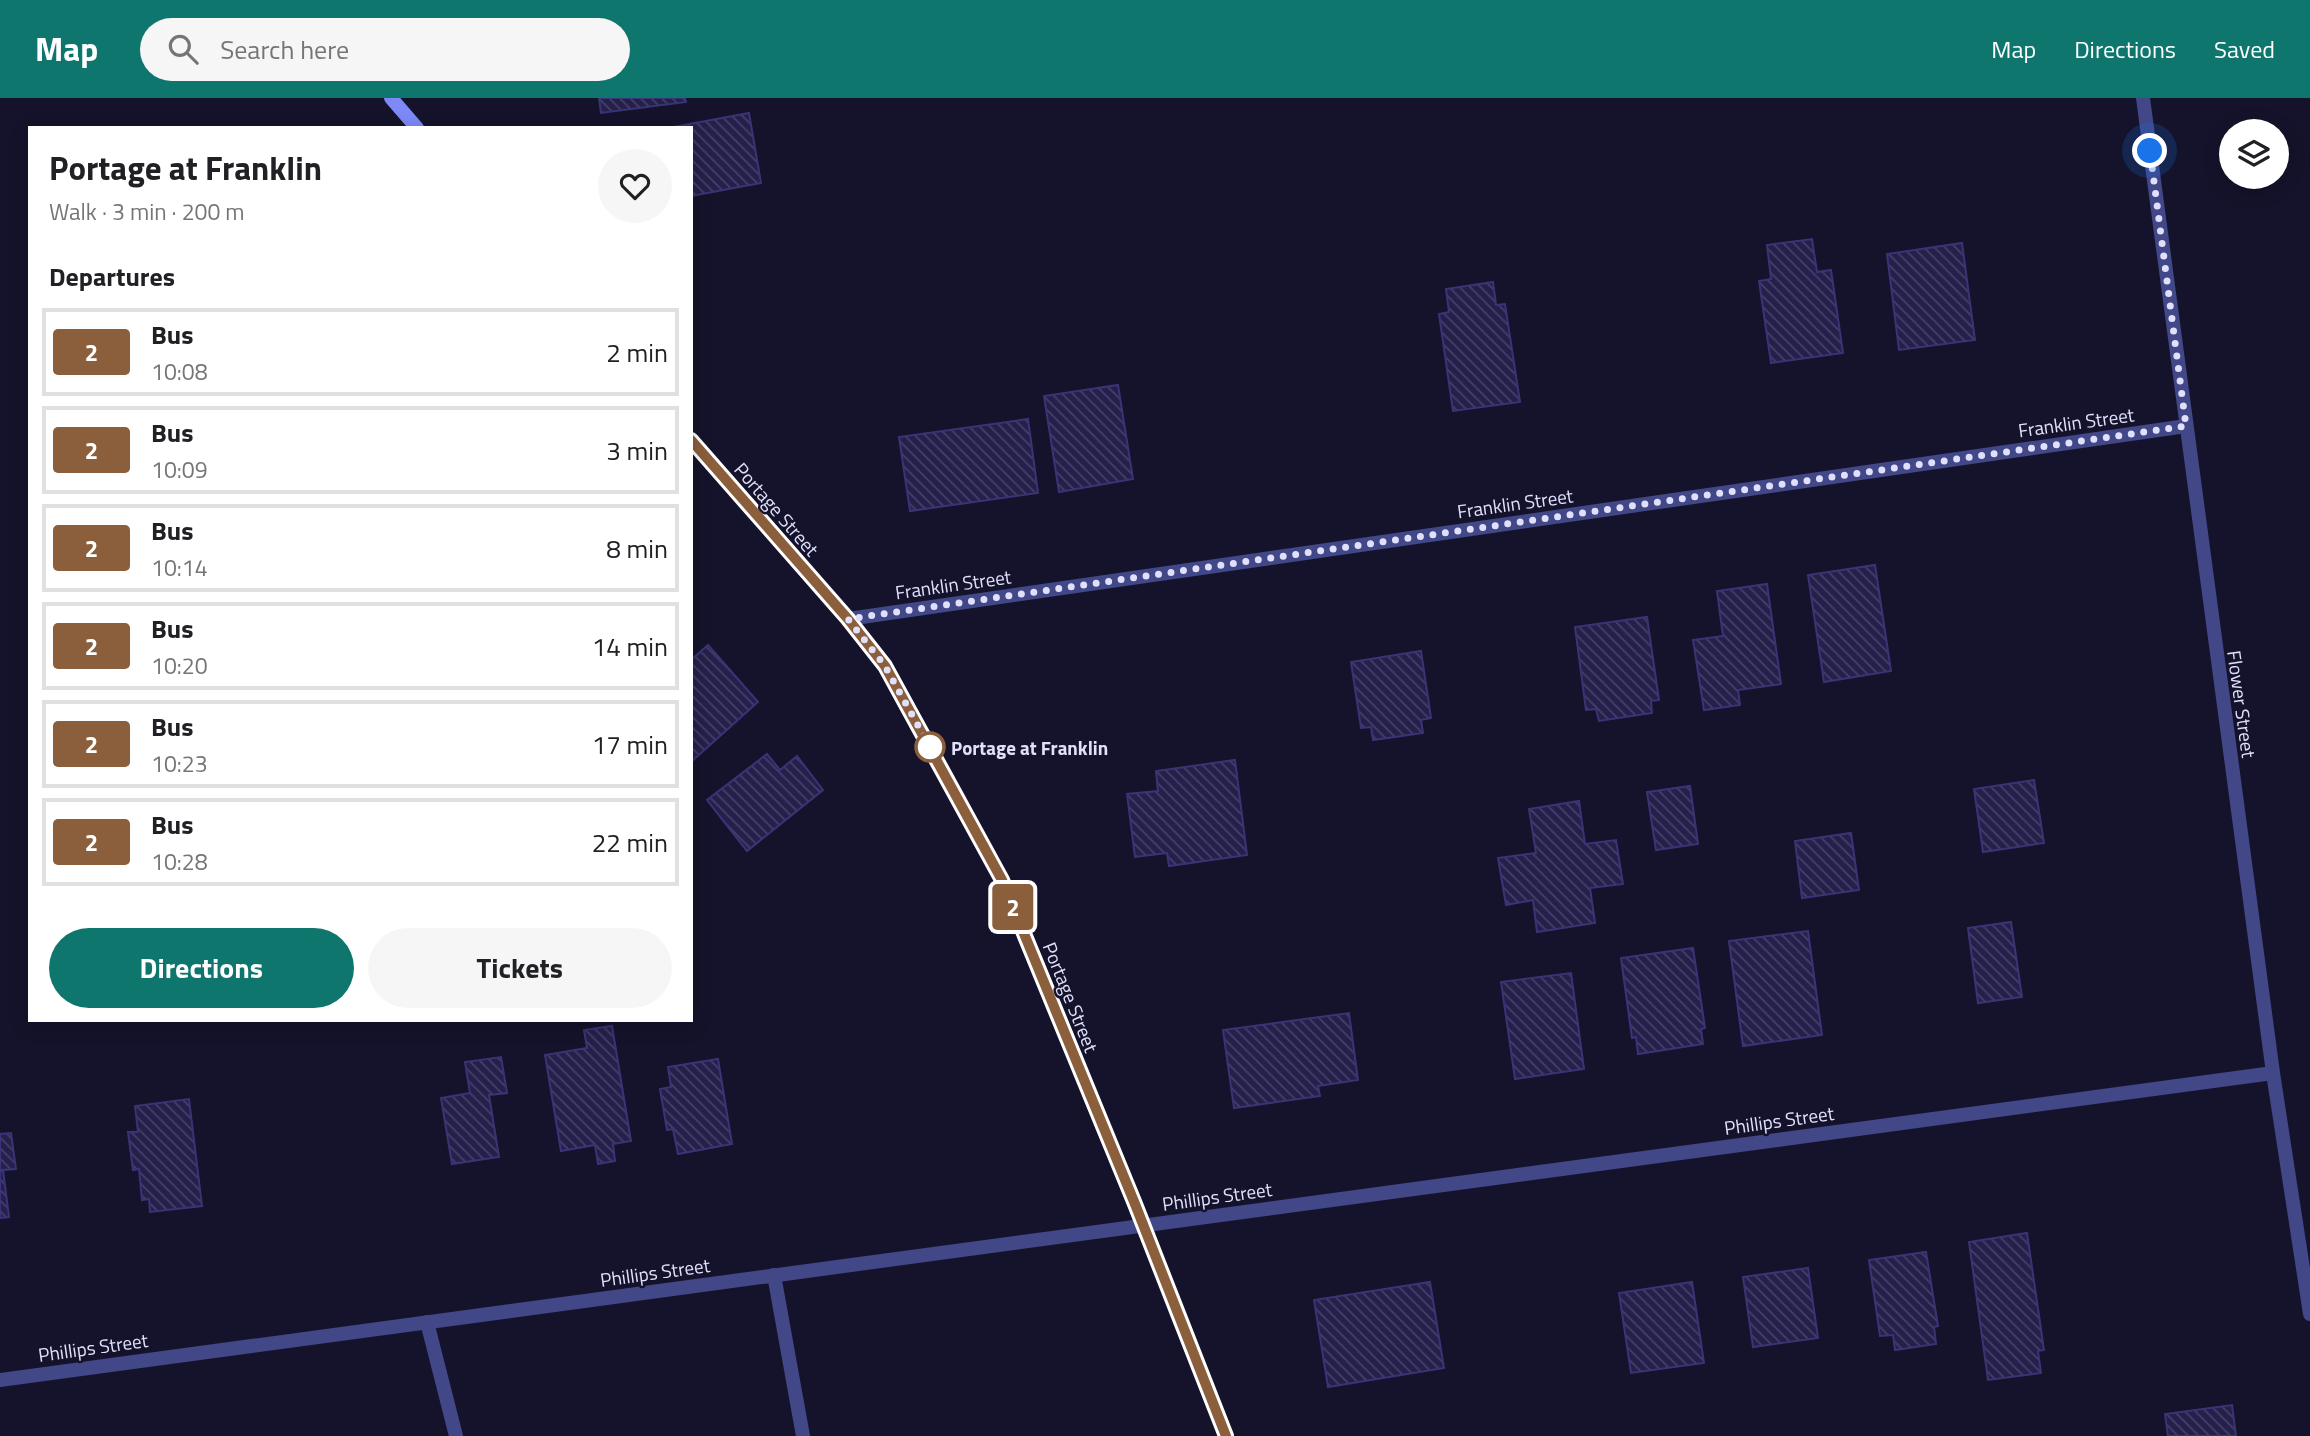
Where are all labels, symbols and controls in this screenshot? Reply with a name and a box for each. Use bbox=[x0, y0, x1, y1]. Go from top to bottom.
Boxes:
search box bbox=[140, 18, 630, 81]
text: Map bbox=[35, 24, 98, 74]
icon: search bbox=[164, 30, 202, 68]
text: Search here bbox=[220, 30, 349, 69]
text: Map bbox=[1991, 31, 2036, 67]
text: Directions bbox=[2074, 31, 2176, 67]
text: Saved bbox=[2214, 31, 2275, 67]
map controls bbox=[2219, 119, 2289, 189]
button: layers bbox=[2219, 119, 2289, 189]
your location bbox=[2132, 133, 2167, 168]
text: Portage at Franklin bbox=[49, 143, 322, 193]
button: heart bbox=[598, 149, 672, 223]
text: Walk · 3 min · 200 m bbox=[49, 194, 245, 229]
text: Departures bbox=[49, 257, 175, 296]
text: Bus bbox=[151, 315, 193, 354]
text: 2 min bbox=[606, 333, 668, 372]
text: 2 bbox=[85, 334, 98, 370]
text: 10:08 bbox=[151, 354, 208, 389]
street label: Franklin Street bbox=[2016, 399, 2136, 444]
text: Bus bbox=[151, 413, 193, 452]
text: 3 min bbox=[606, 431, 668, 470]
text: 2 bbox=[85, 432, 98, 468]
text: 10:09 bbox=[151, 452, 208, 487]
street label: Portage Street bbox=[728, 456, 826, 563]
street label: Franklin Street bbox=[1455, 480, 1575, 525]
text: Bus bbox=[151, 511, 193, 550]
text: 8 min bbox=[606, 529, 668, 568]
text: 2 bbox=[85, 530, 98, 566]
text: 10:14 bbox=[151, 550, 208, 585]
street label: Franklin Street bbox=[893, 561, 1013, 606]
text: Bus bbox=[151, 609, 193, 648]
text: 14 min bbox=[592, 627, 668, 666]
text: 2 bbox=[85, 628, 98, 664]
text: 10:20 bbox=[151, 648, 208, 683]
street label: Flower Street bbox=[2220, 648, 2264, 760]
text: Bus bbox=[151, 707, 193, 746]
text: 17 min bbox=[592, 725, 668, 764]
text: 2 bbox=[85, 726, 98, 762]
marker: Portage at Franklin bbox=[915, 732, 945, 762]
place label: Portage at Franklin bbox=[951, 733, 1108, 762]
text: 10:23 bbox=[151, 746, 208, 781]
text: Bus bbox=[151, 805, 193, 844]
text: 22 min bbox=[592, 823, 668, 862]
text: 2 bbox=[85, 824, 98, 860]
text: 10:28 bbox=[151, 844, 208, 879]
line badge: 2 bbox=[990, 884, 1036, 930]
text: 2 bbox=[1006, 889, 1020, 925]
button: Directions bbox=[49, 928, 354, 1008]
button: Tickets bbox=[368, 928, 672, 1008]
street label: Portage Street bbox=[1036, 938, 1106, 1057]
street label: Phillips Street bbox=[1722, 1098, 1836, 1142]
street label: Phillips Street bbox=[1160, 1174, 1274, 1218]
street label: Phillips Street bbox=[598, 1250, 712, 1294]
street label: Phillips Street bbox=[36, 1325, 150, 1369]

